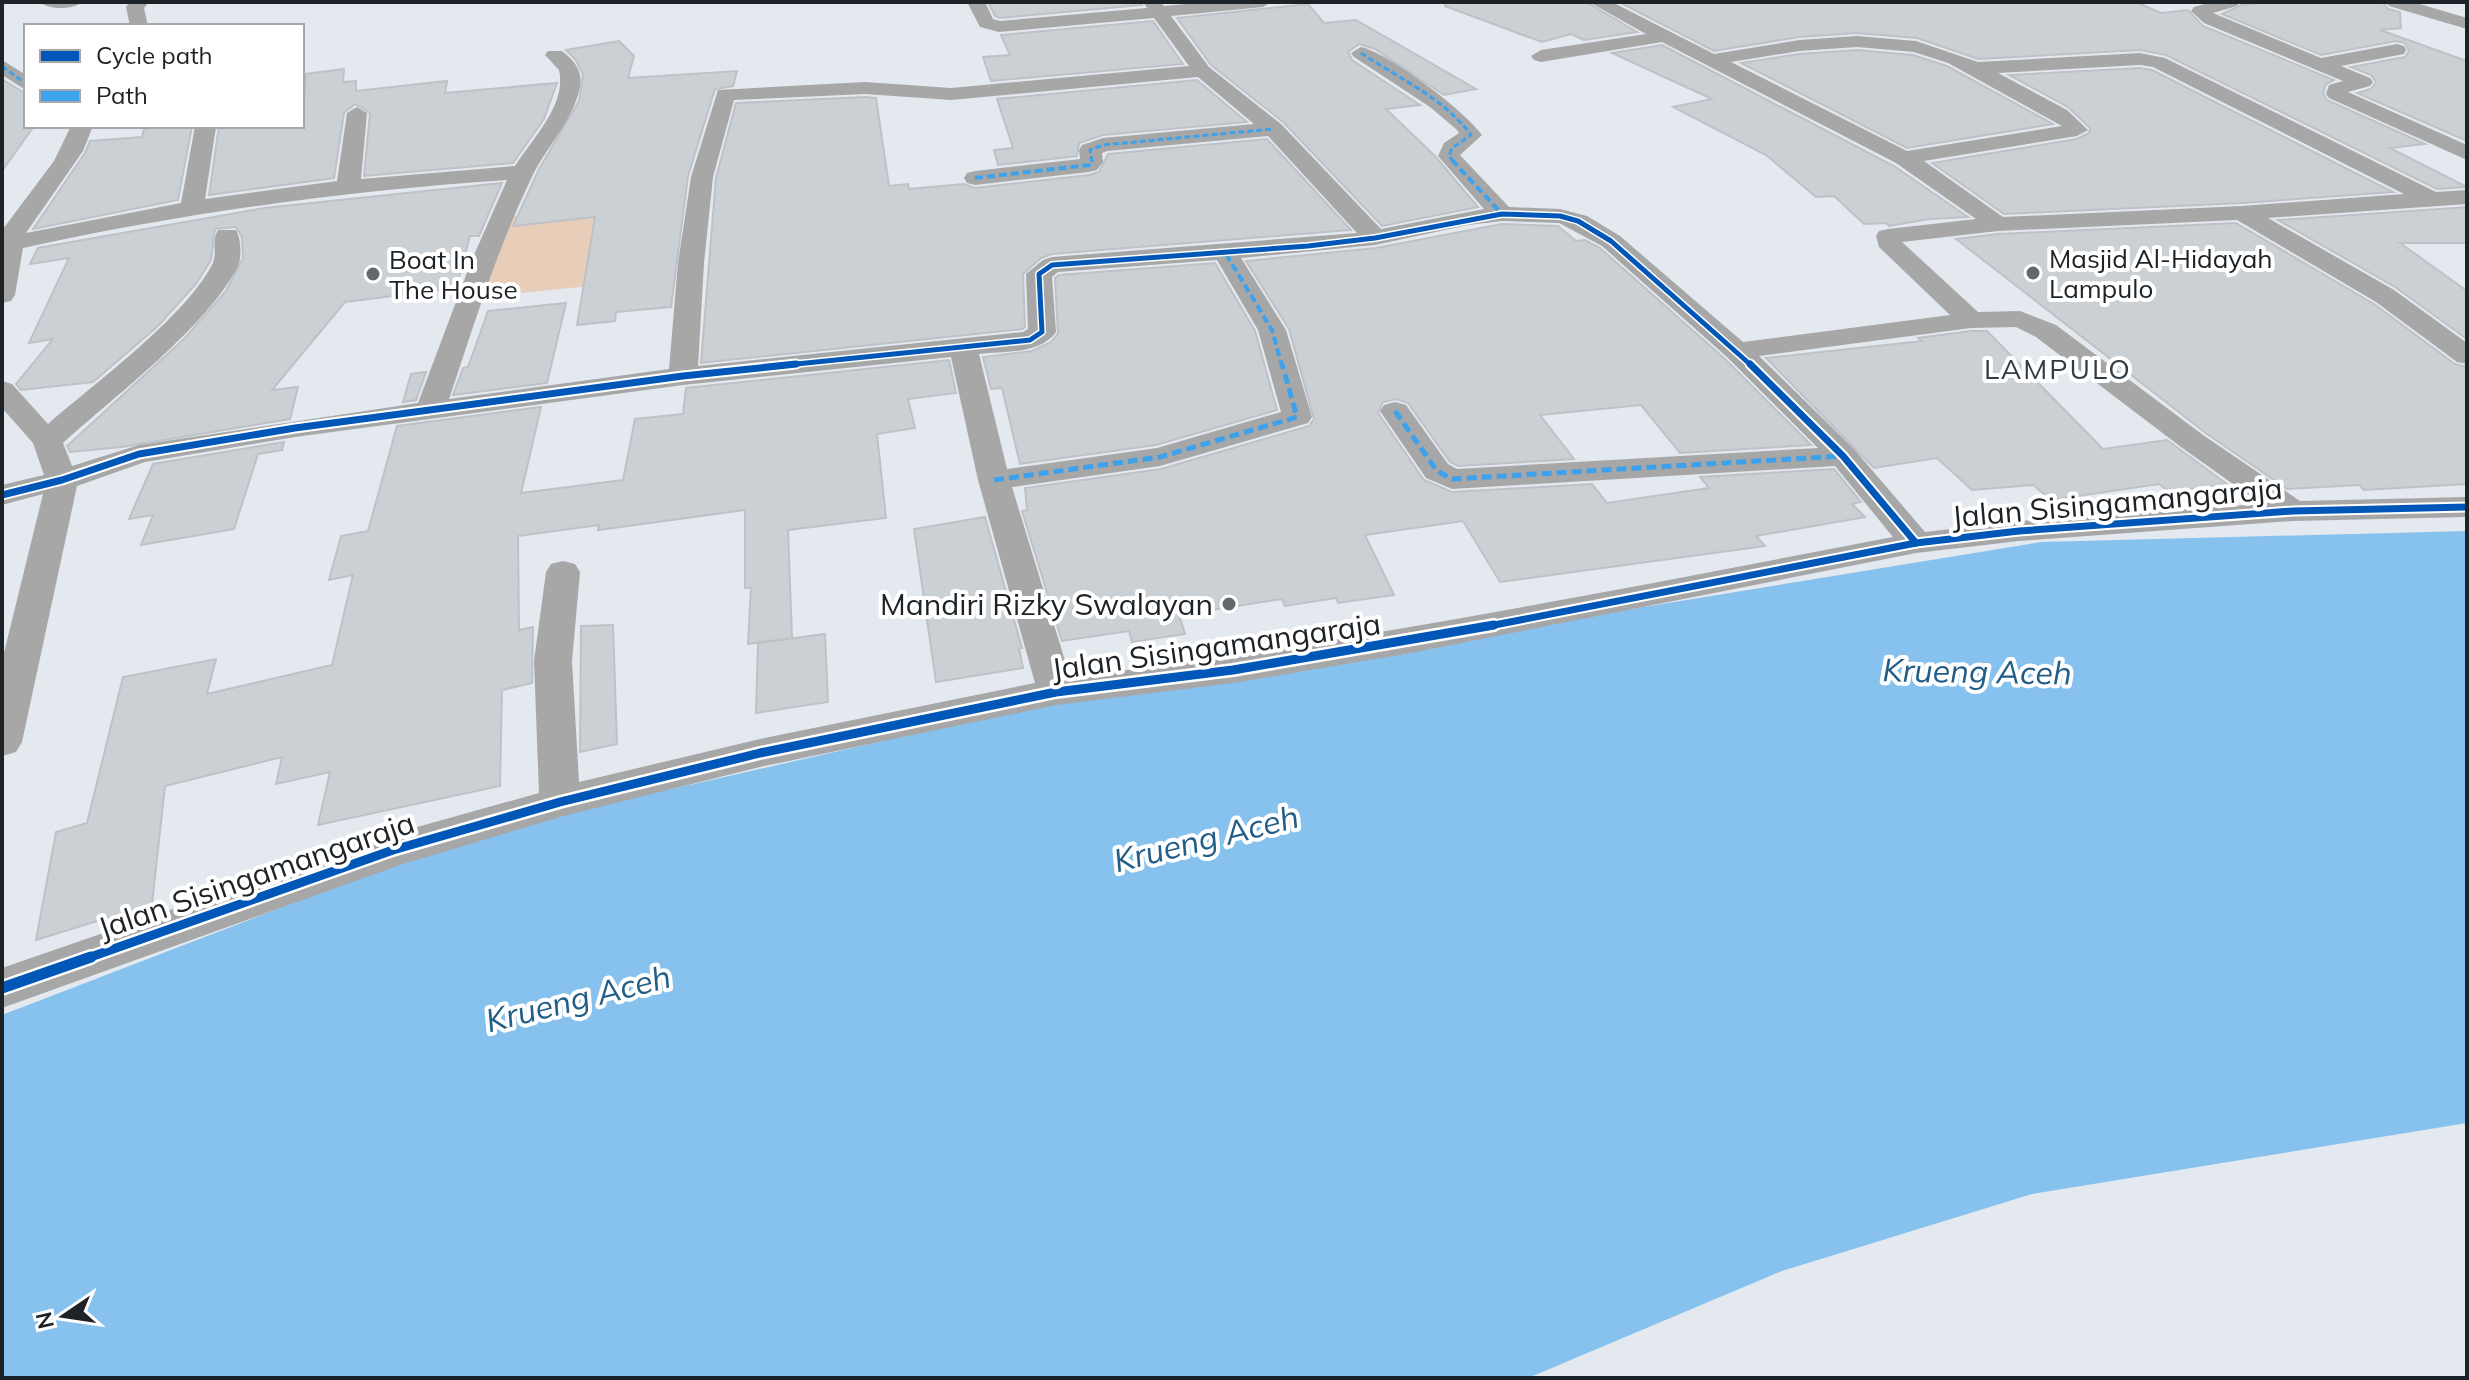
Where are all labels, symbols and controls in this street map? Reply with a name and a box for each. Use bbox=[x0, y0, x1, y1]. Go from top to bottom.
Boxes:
legend bbox=[24, 24, 304, 128]
text: Cycle path bbox=[96, 40, 213, 70]
text: Path bbox=[96, 80, 148, 110]
place label: Masjid Al-Hidayah Lampulo bbox=[2049, 242, 2273, 305]
place label: Boat In The House bbox=[389, 243, 518, 306]
marker: Masjid Al-Hidayah Lampulo bbox=[2024, 264, 2042, 282]
marker: Boat In The House bbox=[364, 265, 382, 283]
district label: LAMPULO bbox=[1984, 351, 2132, 386]
street label: Jalan Sisingamangaraja bbox=[1950, 469, 2284, 535]
place label: Mandiri Rizky Swalayan bbox=[880, 585, 1213, 623]
marker: Mandiri Rizky Swalayan bbox=[1220, 595, 1238, 613]
street label: Jalan Sisingamangaraja bbox=[1049, 604, 1383, 688]
water label: Krueng Aceh bbox=[1882, 649, 2072, 693]
water label: Krueng Aceh bbox=[1109, 796, 1303, 880]
street label: Jalan Sisingamangaraja bbox=[93, 803, 419, 947]
water label: Krueng Aceh bbox=[481, 956, 675, 1040]
north arrow bbox=[24, 1276, 104, 1356]
text: N bbox=[29, 1309, 60, 1332]

